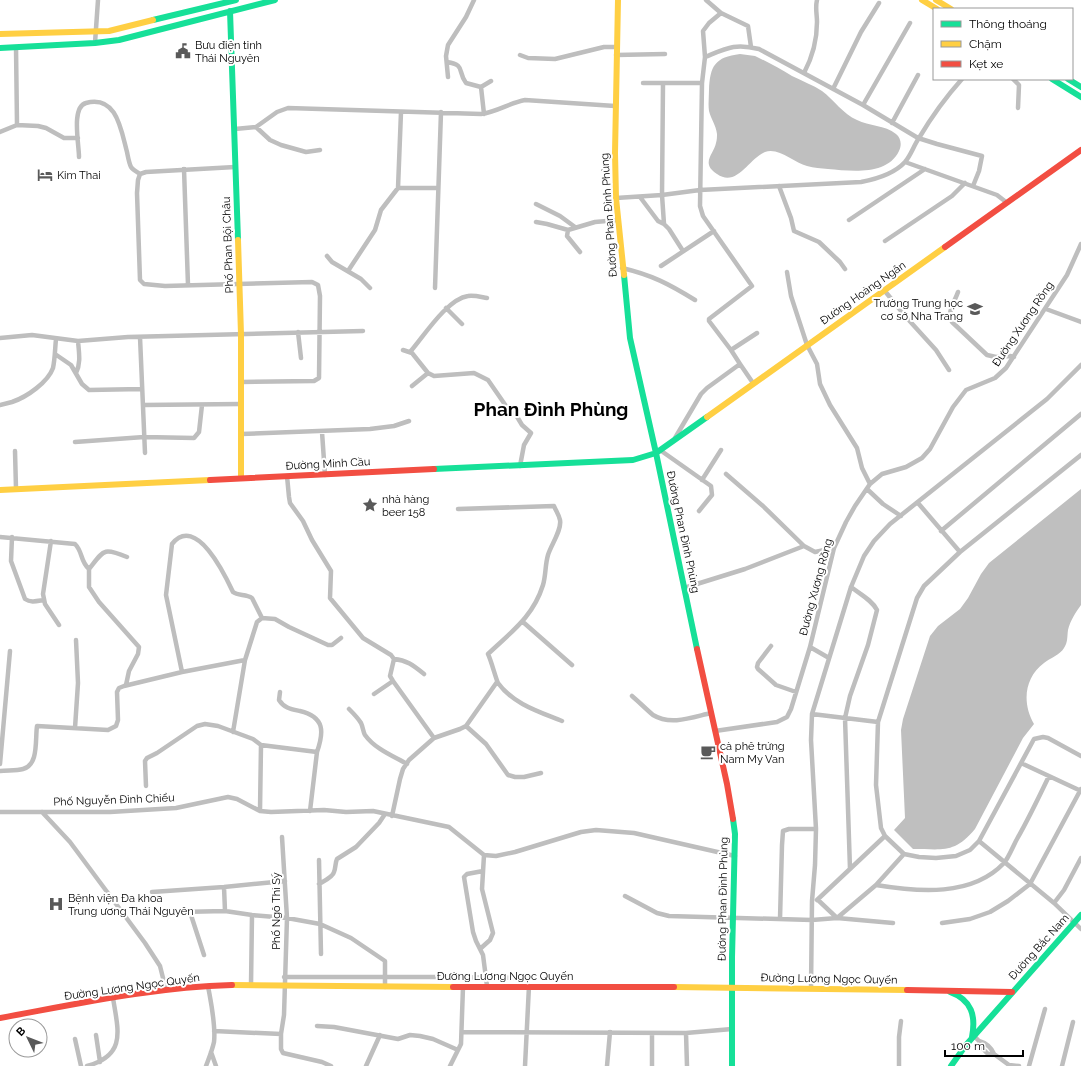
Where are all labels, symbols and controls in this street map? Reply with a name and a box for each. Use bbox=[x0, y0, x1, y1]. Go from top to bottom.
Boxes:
legend bbox=[933, 8, 1073, 80]
text: Thông thoáng bbox=[969, 17, 1047, 31]
text: Chậm bbox=[969, 37, 1002, 51]
place label: Bưu điện tỉnh Thái Nguyên bbox=[195, 39, 262, 65]
public building icon: Bưu điện tỉnh Thái Nguyên bbox=[174, 42, 192, 60]
text: Kẹt xe bbox=[969, 57, 1003, 71]
street label: Đường Phan Đình Phùng bbox=[598, 152, 620, 278]
hotel icon: Kim Thai bbox=[36, 166, 54, 184]
place label: Kim Thai bbox=[57, 169, 101, 182]
street label: Phố Phan Bội Châu bbox=[220, 196, 236, 294]
street label: Đường Hoàng Ngân bbox=[818, 259, 908, 327]
street label: Đường Xương Rồng bbox=[990, 279, 1056, 369]
place label: Trường Trung học cơ sở Nha Trang bbox=[874, 297, 963, 323]
school or university icon: Trường Trung học cơ sở Nha Trang bbox=[966, 300, 984, 318]
district label: Phan Đình Phùng bbox=[474, 398, 628, 420]
street label: Đường Minh Cầu bbox=[285, 455, 371, 473]
street label: Đường Phan Đình Phùng bbox=[664, 470, 702, 594]
place label: nhà hàng beer 158 bbox=[382, 493, 429, 519]
place icon: nhà hàng beer 158 bbox=[361, 496, 379, 514]
street label: Đường Xương Rồng bbox=[797, 537, 835, 637]
place label: cà phê trứng Nam My Van bbox=[720, 740, 785, 766]
cafe icon: cà phê trứng Nam My Van bbox=[699, 743, 717, 761]
street label: Phố Nguyễn Đình Chiểu bbox=[53, 791, 175, 809]
street label: Đường Phan Đình Phùng bbox=[715, 837, 731, 961]
street label: Phố Ngô Thì Sỹ bbox=[270, 872, 283, 950]
place label: Bệnh viện Đa khoa Trung ương Thái Nguyên bbox=[68, 892, 194, 918]
hospital icon: Bệnh viện Đa khoa Trung ương Thái Nguyên bbox=[47, 895, 65, 913]
street label: Đường Bắc Nam bbox=[1006, 912, 1072, 982]
street label: Đường Lương Ngọc Quyến bbox=[437, 970, 573, 983]
street label: Đường Lương Ngọc Quyến bbox=[63, 971, 201, 1003]
street label: Đường Lương Ngọc Quyến bbox=[761, 971, 897, 987]
north arrow bbox=[8, 1018, 48, 1058]
text: B bbox=[14, 1024, 29, 1039]
scale bar bbox=[945, 1032, 1023, 1058]
text: 100 m bbox=[951, 1039, 985, 1053]

